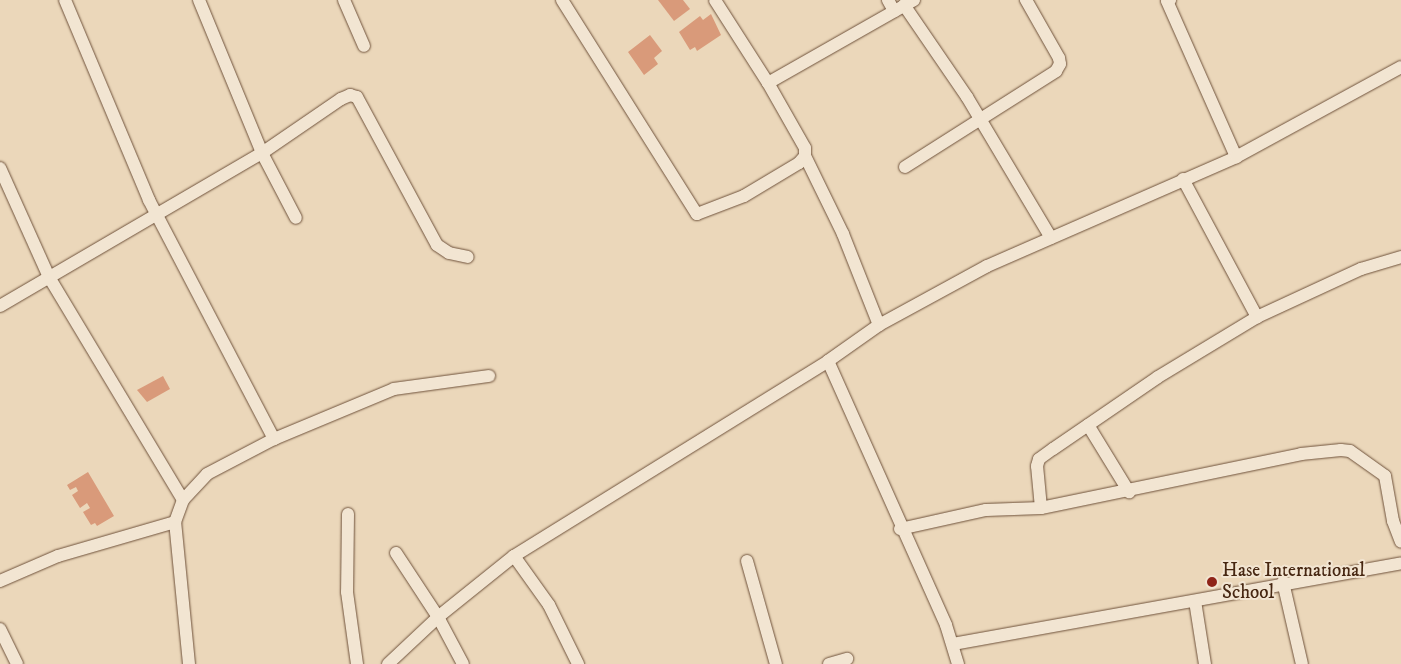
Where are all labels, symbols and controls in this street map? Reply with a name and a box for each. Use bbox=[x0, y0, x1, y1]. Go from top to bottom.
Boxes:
place label: Hase International School bbox=[1222, 560, 1365, 604]
marker: Hase International School bbox=[1206, 576, 1218, 588]

